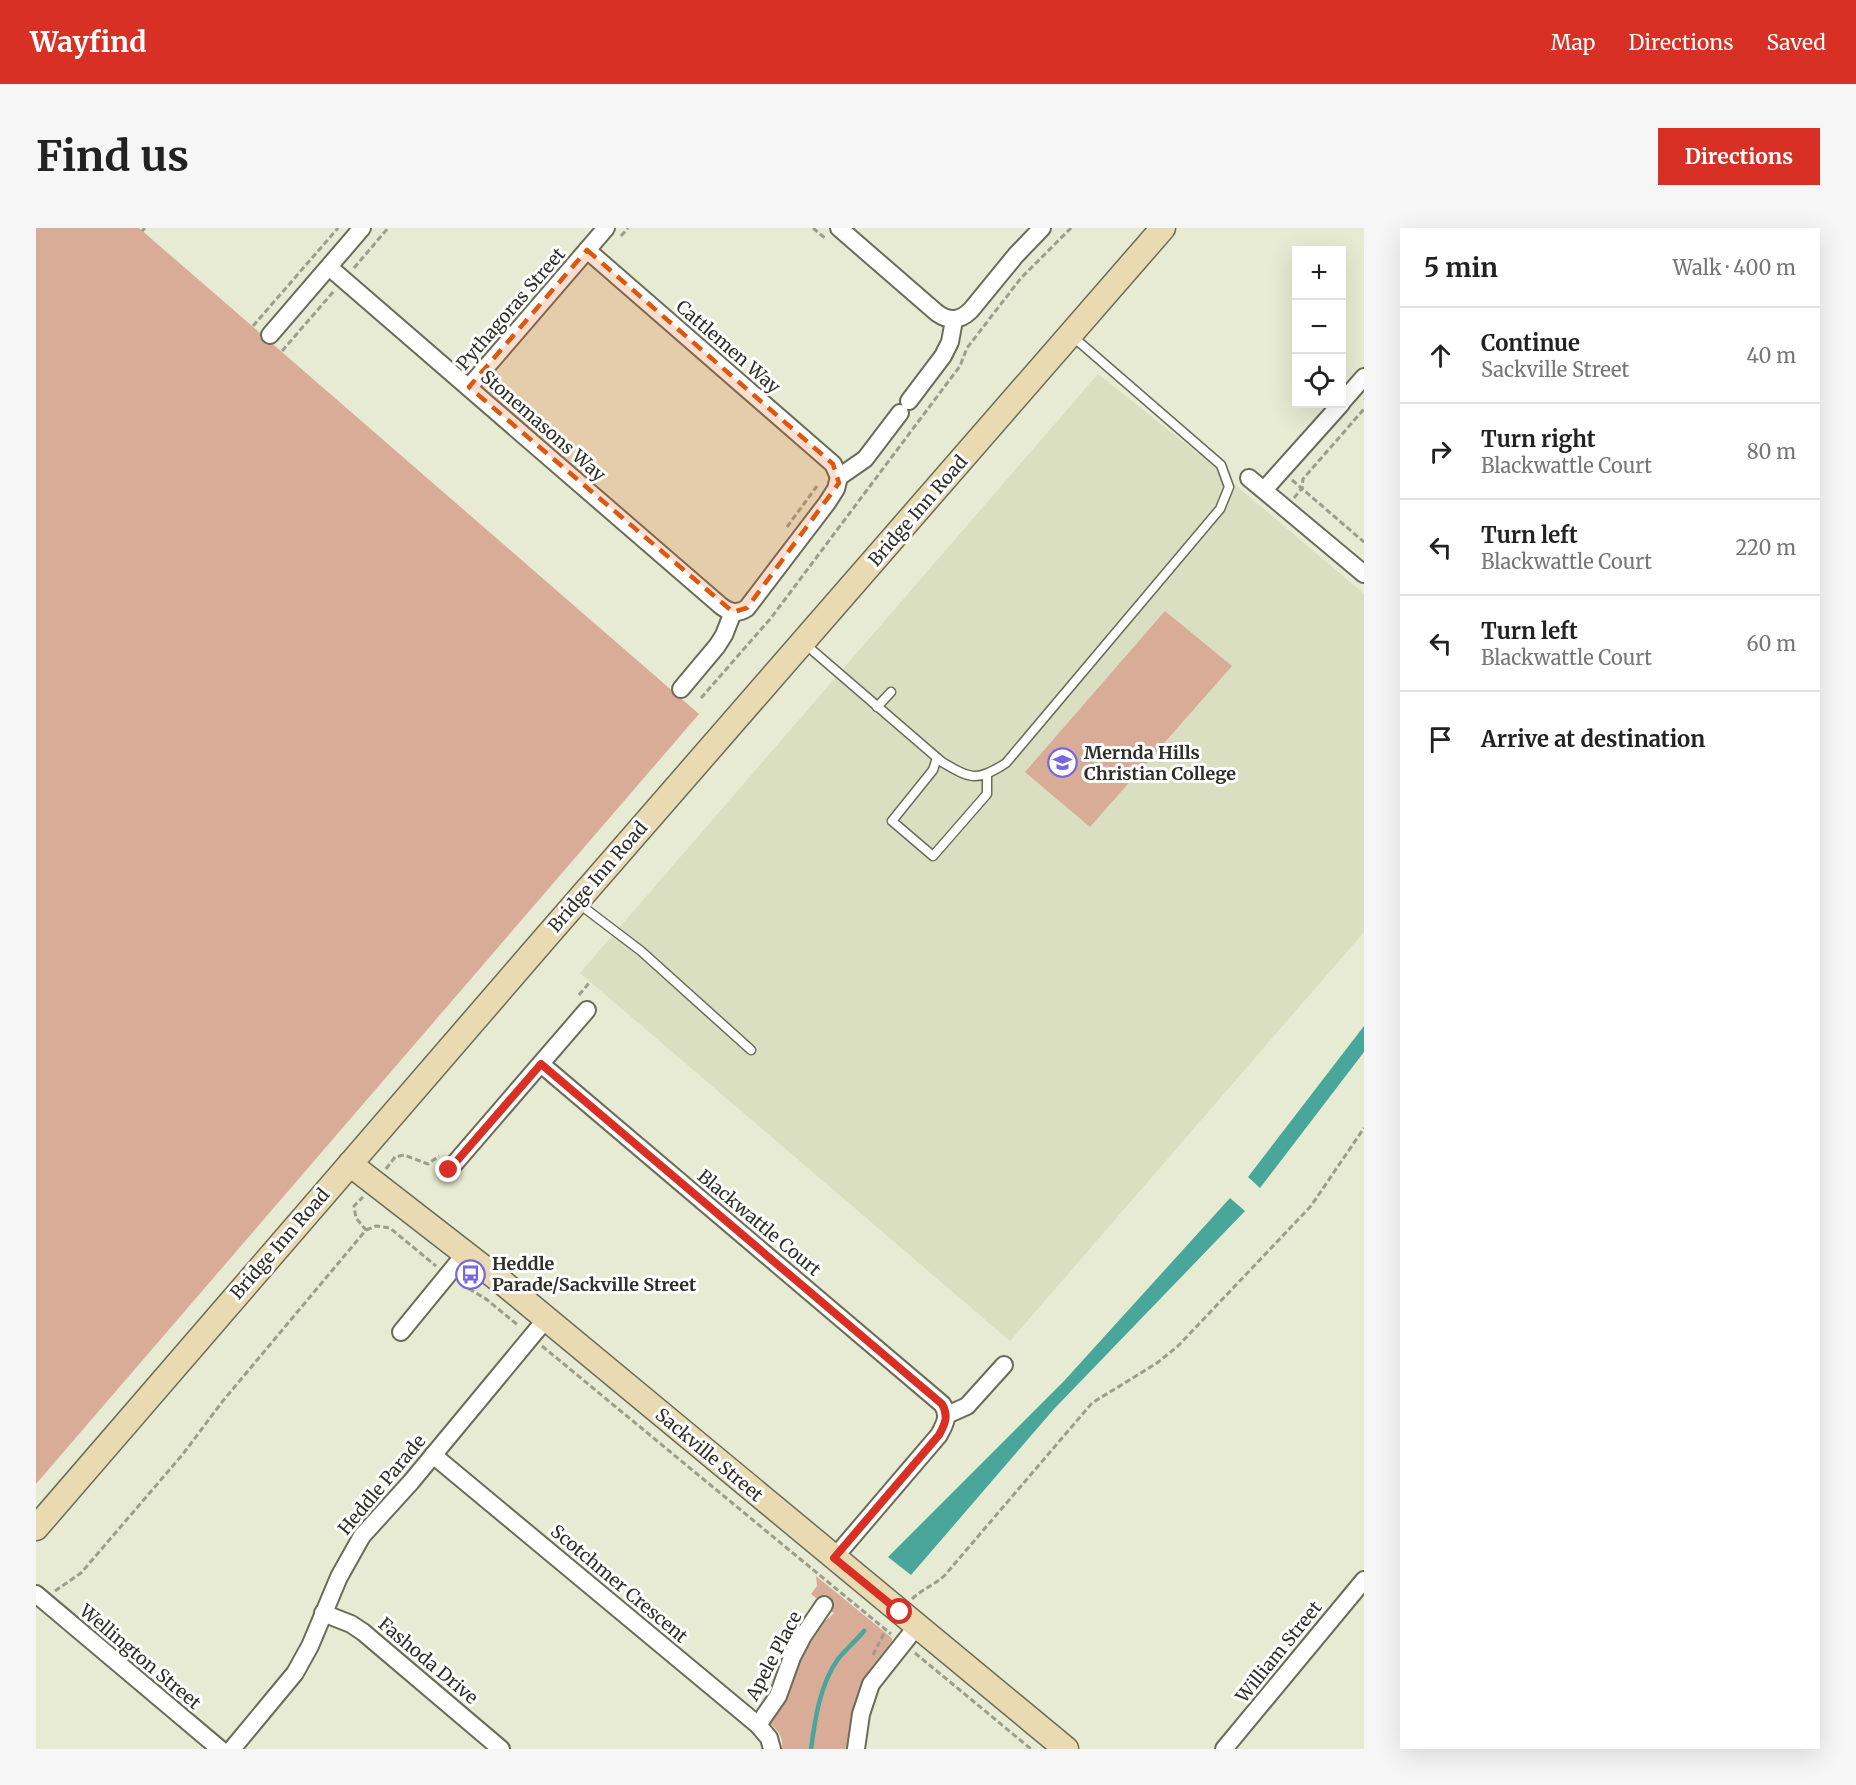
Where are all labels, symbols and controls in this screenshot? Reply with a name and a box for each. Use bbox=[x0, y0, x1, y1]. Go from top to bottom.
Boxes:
text: Wayfind bbox=[30, 24, 146, 60]
text: Map bbox=[1551, 29, 1595, 56]
text: Directions bbox=[1628, 29, 1733, 56]
text: Saved bbox=[1766, 29, 1826, 56]
button: Directions bbox=[1658, 128, 1820, 185]
text: Find us bbox=[36, 130, 189, 182]
street label: Pythagoras Street bbox=[451, 243, 570, 374]
map controls bbox=[1292, 246, 1346, 408]
button: + bbox=[1292, 246, 1346, 300]
text: 5 min bbox=[1424, 251, 1498, 284]
text: Walk · 400 m bbox=[1673, 255, 1796, 280]
street label: Cattlemen Way bbox=[671, 295, 786, 399]
button: − bbox=[1292, 300, 1346, 354]
text: Continue bbox=[1481, 329, 1580, 357]
icon: ahead bbox=[1424, 339, 1457, 372]
text: 40 m bbox=[1746, 343, 1796, 368]
button: locate bbox=[1292, 354, 1346, 408]
text: Sackville Street bbox=[1481, 357, 1629, 382]
street label: Stonemasons Way bbox=[476, 365, 611, 486]
text: Turn right bbox=[1481, 425, 1595, 453]
icon: right bbox=[1424, 435, 1457, 468]
text: 80 m bbox=[1747, 439, 1796, 464]
street label: Bridge Inn Road bbox=[863, 450, 972, 571]
text: Blackwattle Court bbox=[1481, 453, 1652, 478]
text: Turn left bbox=[1481, 521, 1578, 549]
icon: left bbox=[1424, 531, 1457, 564]
text: 220 m bbox=[1736, 535, 1796, 560]
text: Blackwattle Court bbox=[1481, 549, 1652, 574]
text: Turn left bbox=[1481, 617, 1578, 645]
icon: left bbox=[1424, 627, 1457, 660]
text: 60 m bbox=[1746, 631, 1796, 656]
text: Blackwattle Court bbox=[1481, 645, 1652, 670]
icon: arrive bbox=[1424, 723, 1457, 756]
text: Arrive at destination bbox=[1481, 725, 1705, 753]
place label: Mernda Hills Christian College bbox=[1084, 741, 1236, 785]
school or university icon: Mernda Hills Christian College bbox=[1047, 747, 1079, 779]
street label: Bridge Inn Road bbox=[543, 816, 652, 937]
route end bbox=[435, 1156, 461, 1182]
street label: Blackwattle Court bbox=[693, 1164, 826, 1281]
street label: Bridge Inn Road bbox=[225, 1183, 334, 1304]
place label: Heddle Parade/Sackville Street bbox=[492, 1252, 697, 1296]
bus stop icon: Heddle Parade/Sackville Street bbox=[455, 1258, 487, 1290]
street label: Sackville Street bbox=[651, 1403, 768, 1506]
street label: Heddle Parade bbox=[333, 1430, 430, 1540]
street label: Scotchmer Crescent bbox=[546, 1520, 693, 1648]
street label: William Street bbox=[1230, 1596, 1327, 1708]
route start bbox=[886, 1598, 912, 1624]
street label: Wellington Street bbox=[74, 1599, 206, 1714]
street label: Apele Place bbox=[740, 1607, 807, 1705]
street label: Fashoda Drive bbox=[374, 1612, 483, 1709]

